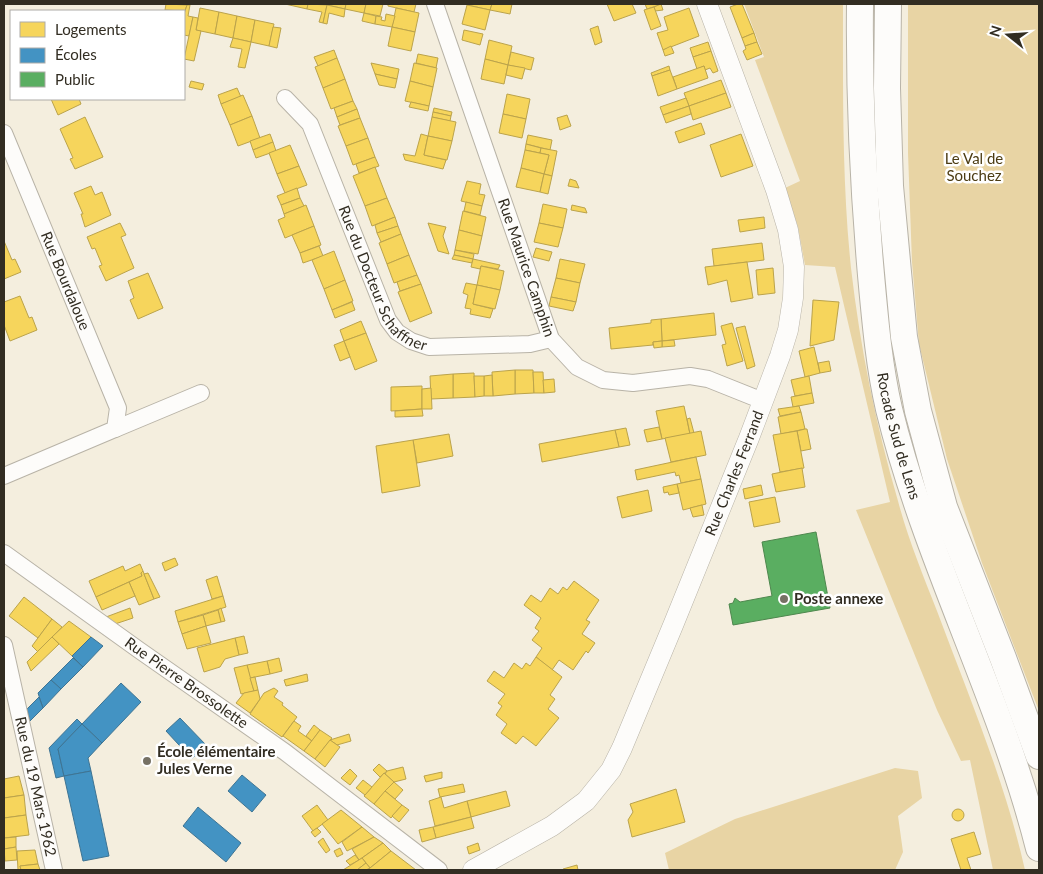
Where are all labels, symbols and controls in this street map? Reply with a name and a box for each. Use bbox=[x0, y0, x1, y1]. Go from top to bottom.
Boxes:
legend bbox=[10, 10, 185, 100]
north arrow bbox=[983, 10, 1033, 60]
text: Logements bbox=[55, 20, 127, 38]
text: N bbox=[985, 23, 1005, 39]
text: Écoles bbox=[55, 45, 97, 63]
text: Public bbox=[55, 70, 95, 88]
park label: Le Val de Souchez bbox=[945, 149, 1003, 184]
street label: Rue Maurice Camphin bbox=[495, 196, 560, 339]
street label: Rue du Docteur Schaffner bbox=[335, 203, 430, 354]
street label: Rue Bourdaloue bbox=[38, 228, 95, 332]
street label: Rocade Sud de Lens bbox=[874, 371, 925, 502]
street label: Rue Charles Ferrand bbox=[700, 408, 767, 538]
place label: Poste annexe bbox=[794, 589, 883, 607]
marker: Poste annexe bbox=[778, 593, 790, 605]
street label: Rue Pierre Brossolette bbox=[122, 633, 252, 732]
street label: Rue du 19 Mars 1962 bbox=[12, 715, 61, 858]
place label: École élémentaire Jules Verne bbox=[157, 742, 275, 777]
marker: École élémentaire Jules Verne bbox=[141, 755, 153, 767]

